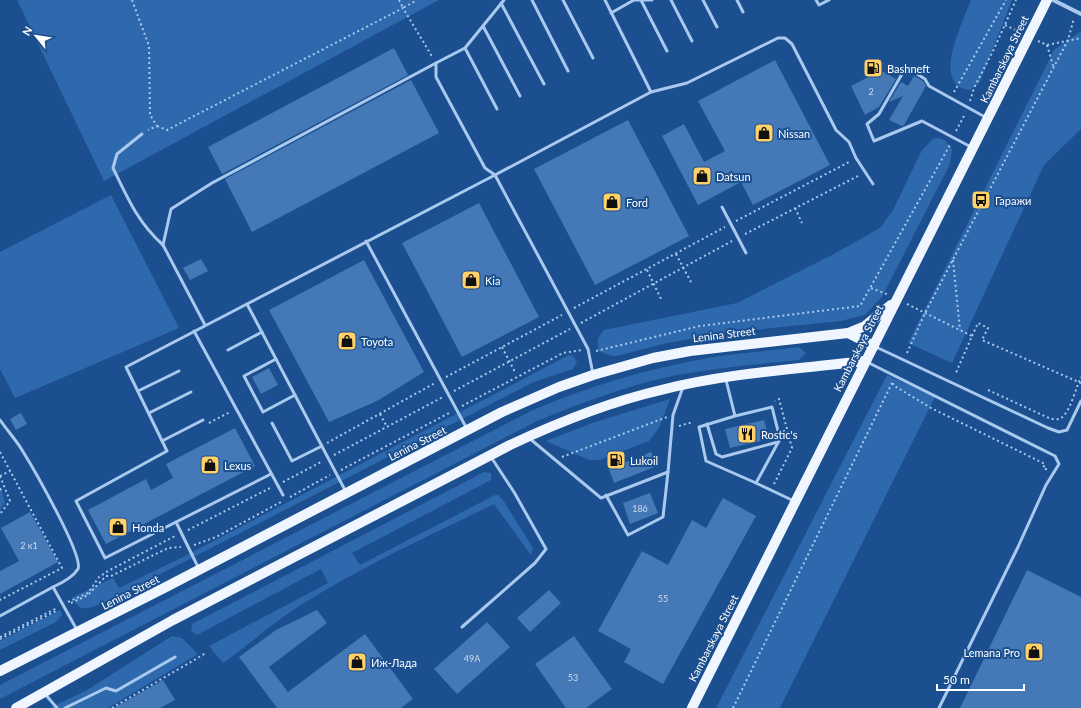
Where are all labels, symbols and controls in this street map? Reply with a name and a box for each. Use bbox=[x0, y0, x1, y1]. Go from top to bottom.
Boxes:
street label: Kambarskaya Street bbox=[977, 13, 1031, 105]
north arrow bbox=[16, 16, 56, 56]
text: N bbox=[19, 24, 35, 38]
fuel station icon: Bashneft bbox=[862, 57, 884, 79]
place label: Bashneft bbox=[887, 62, 930, 75]
house number: 2 bbox=[868, 86, 874, 97]
shop icon: Nissan bbox=[753, 122, 775, 144]
place label: Nissan bbox=[778, 127, 810, 140]
shop icon: Datsun bbox=[691, 165, 713, 187]
place label: Datsun bbox=[716, 170, 751, 183]
bus stop icon: Гаражи bbox=[970, 189, 992, 211]
shop icon: Ford bbox=[601, 191, 623, 213]
place label: Гаражи bbox=[995, 194, 1031, 207]
place label: Ford bbox=[626, 196, 648, 209]
shop icon: Kia bbox=[460, 269, 482, 291]
place label: Kia bbox=[485, 274, 500, 287]
street label: Kambarskaya Street bbox=[830, 302, 886, 394]
street label: Lenina Street bbox=[692, 324, 756, 344]
shop icon: Toyota bbox=[336, 330, 358, 352]
place label: Toyota bbox=[361, 335, 393, 348]
street label: Lenina Street bbox=[386, 423, 448, 463]
restaurant icon: Rostic's bbox=[736, 423, 758, 445]
place label: Rostic's bbox=[761, 428, 798, 441]
fuel station icon: Lukoil bbox=[605, 449, 627, 471]
shop icon: Lexus bbox=[199, 454, 221, 476]
place label: Lukoil bbox=[630, 454, 658, 467]
place label: Lexus bbox=[224, 459, 252, 472]
house number: 186 bbox=[632, 503, 648, 514]
shop icon: Honda bbox=[107, 516, 129, 538]
place label: Honda bbox=[132, 521, 164, 534]
house number: 2 к1 bbox=[20, 540, 38, 551]
street label: Lenina Street bbox=[99, 572, 161, 612]
street label: Kambarskaya Street bbox=[685, 592, 741, 684]
house number: 55 bbox=[658, 593, 668, 604]
shop icon: Lemana Pro bbox=[1023, 641, 1045, 663]
place label: Lemana Pro bbox=[963, 646, 1020, 659]
shop icon: Иж-Лада bbox=[346, 651, 368, 673]
house number: 49А bbox=[464, 653, 481, 664]
place label: Иж-Лада bbox=[371, 656, 417, 669]
scale bar bbox=[937, 666, 1024, 692]
house number: 53 bbox=[568, 672, 578, 683]
text: 50 m bbox=[943, 672, 970, 687]

